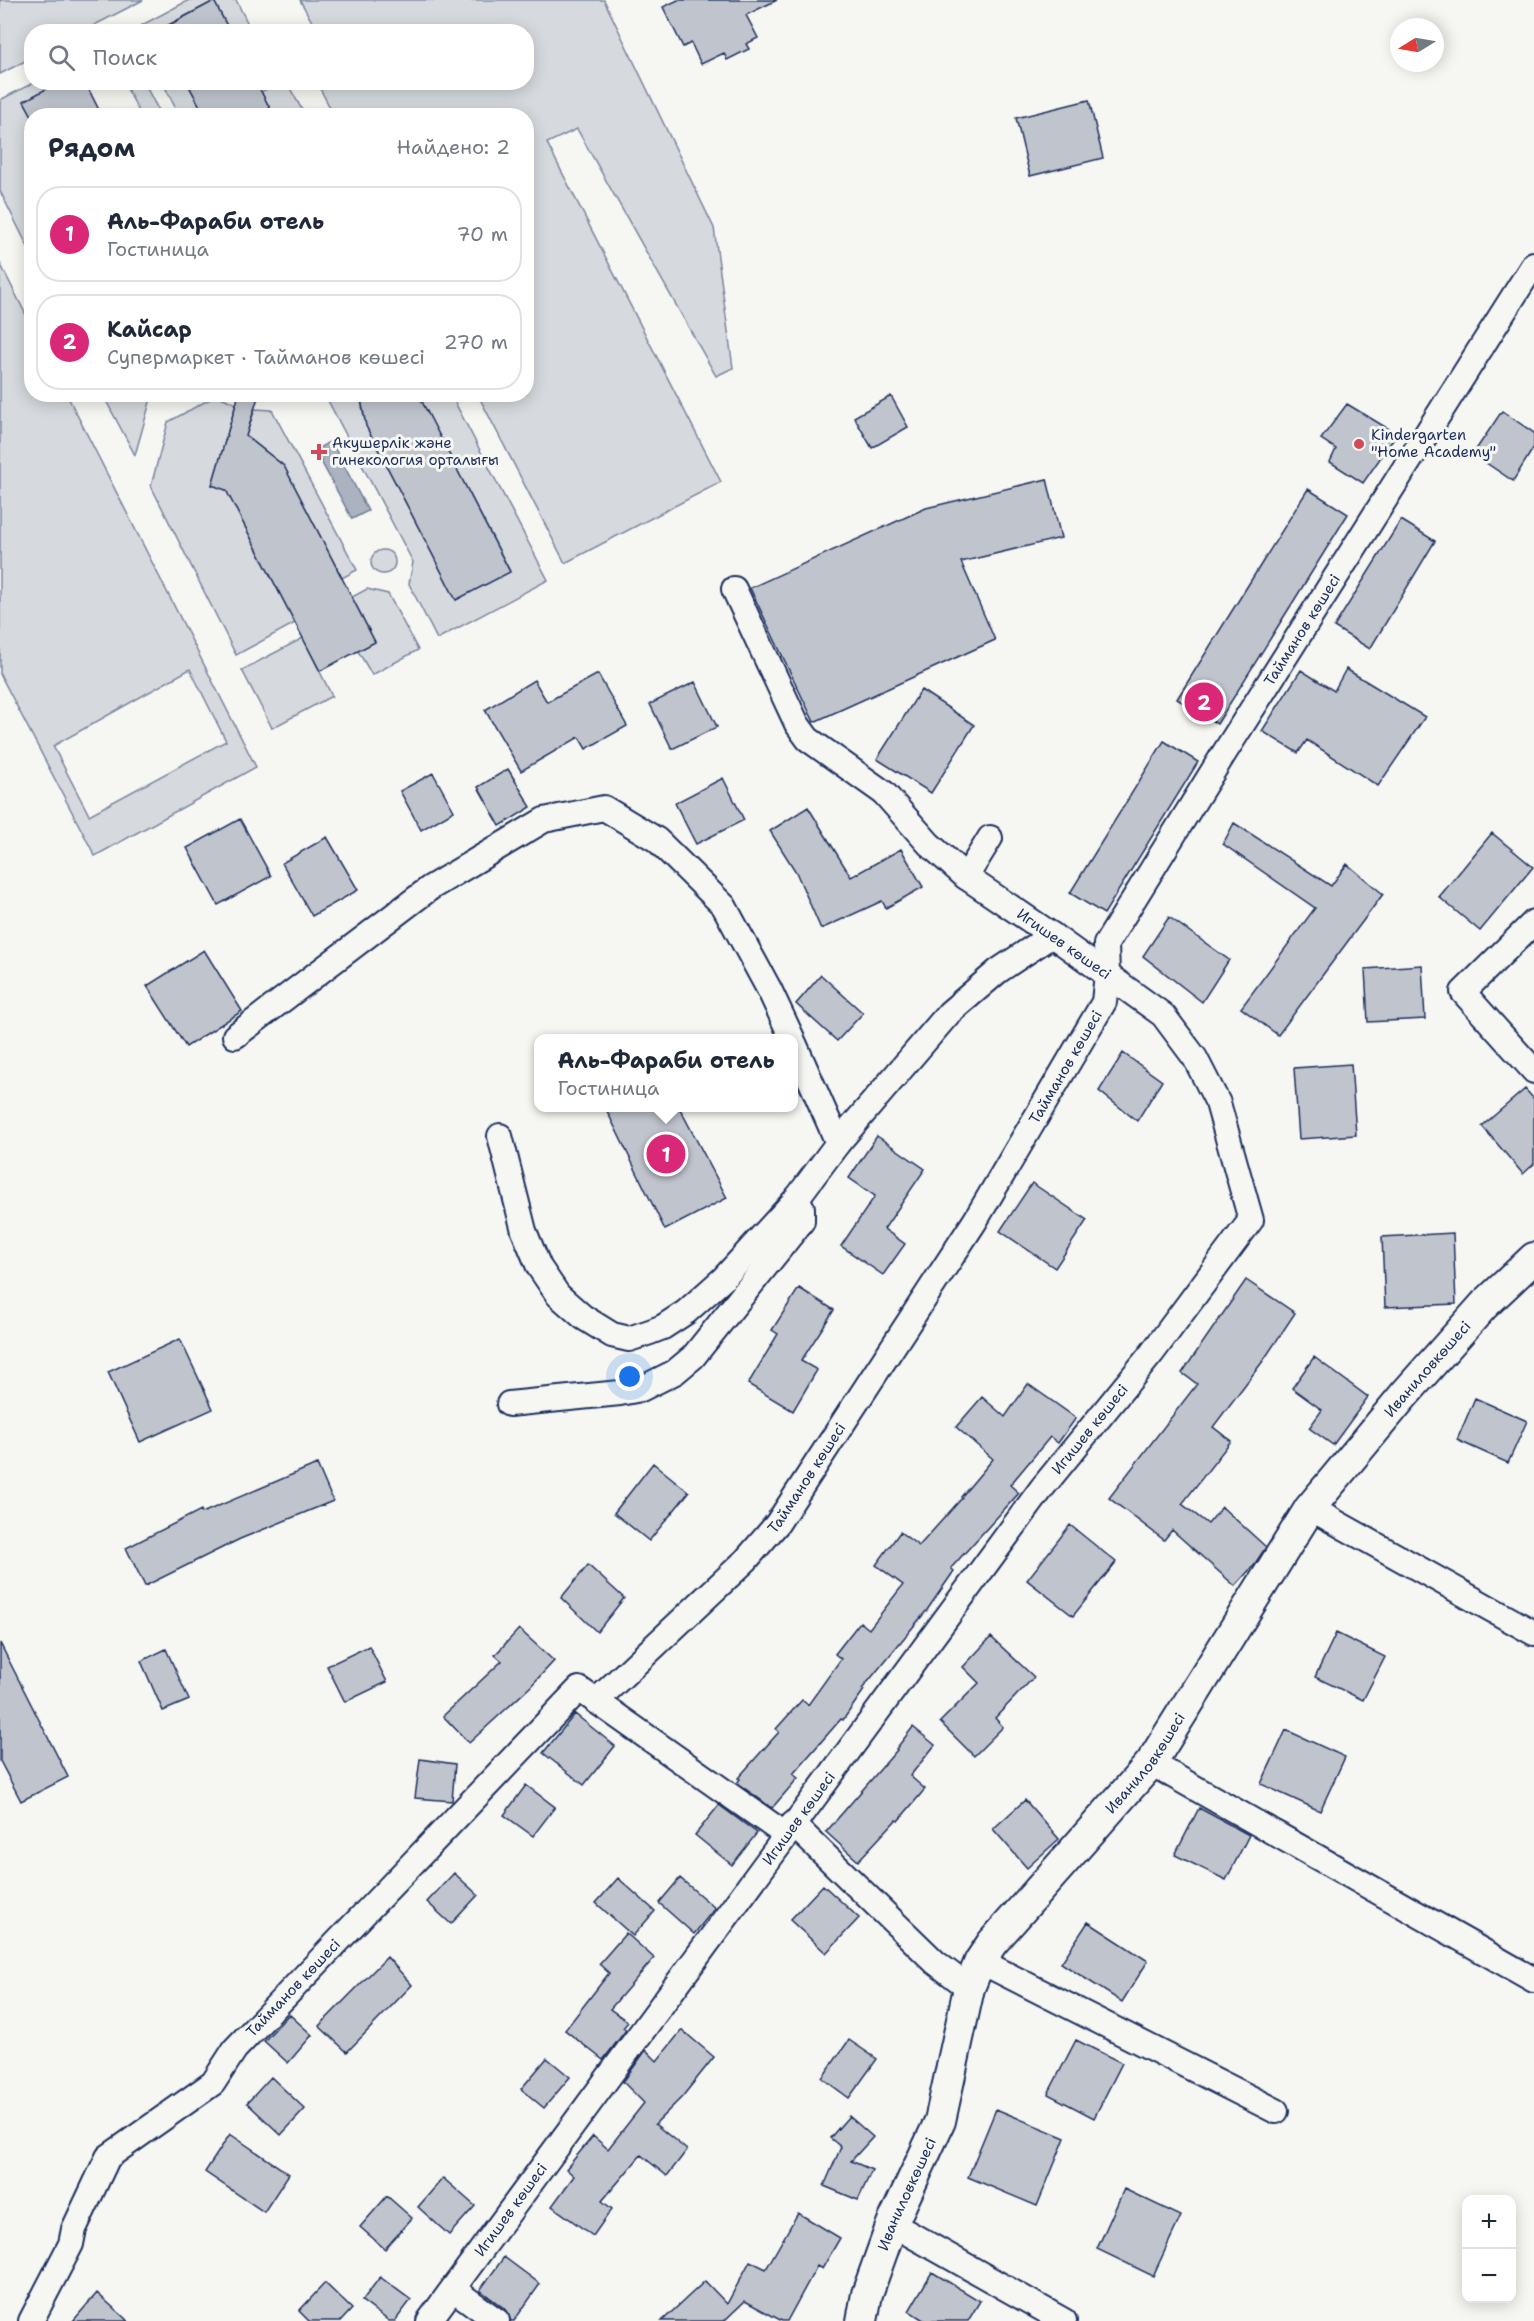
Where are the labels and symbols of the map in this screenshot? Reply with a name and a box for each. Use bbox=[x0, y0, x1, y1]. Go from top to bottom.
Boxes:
north arrow bbox=[1390, 18, 1444, 72]
place label: Kindergarten "Home Academy" bbox=[1371, 425, 1496, 462]
place label: Акушерлік және гинекология орталығы bbox=[332, 433, 499, 470]
marker: Kindergarten "Home Academy" bbox=[1352, 437, 1366, 451]
marker: Акушерлік және гинекология орталығы bbox=[310, 443, 328, 461]
street label: Тайманов көшесі bbox=[1259, 570, 1345, 690]
pin: 2 bbox=[1184, 680, 1224, 724]
street label: Игишев көшесі bbox=[1013, 904, 1115, 984]
street label: Тайманов көшесі bbox=[1024, 1007, 1107, 1127]
pin: 1 bbox=[646, 1132, 686, 1176]
street label: Иваниловкөшесі bbox=[1380, 1317, 1475, 1421]
your location bbox=[615, 1362, 644, 1391]
street label: Игишев көшесі bbox=[1047, 1380, 1133, 1479]
street label: Тайманов көшесі bbox=[763, 1419, 850, 1538]
street label: Иваниловкөшесі bbox=[1101, 1709, 1190, 1818]
street label: Игишев көшесі bbox=[758, 1768, 840, 1869]
street label: Тайманов көшесі bbox=[242, 1935, 345, 2041]
street label: Иваниловкөшесі bbox=[873, 2134, 941, 2253]
street label: Игишев көшесі bbox=[470, 2159, 552, 2261]

